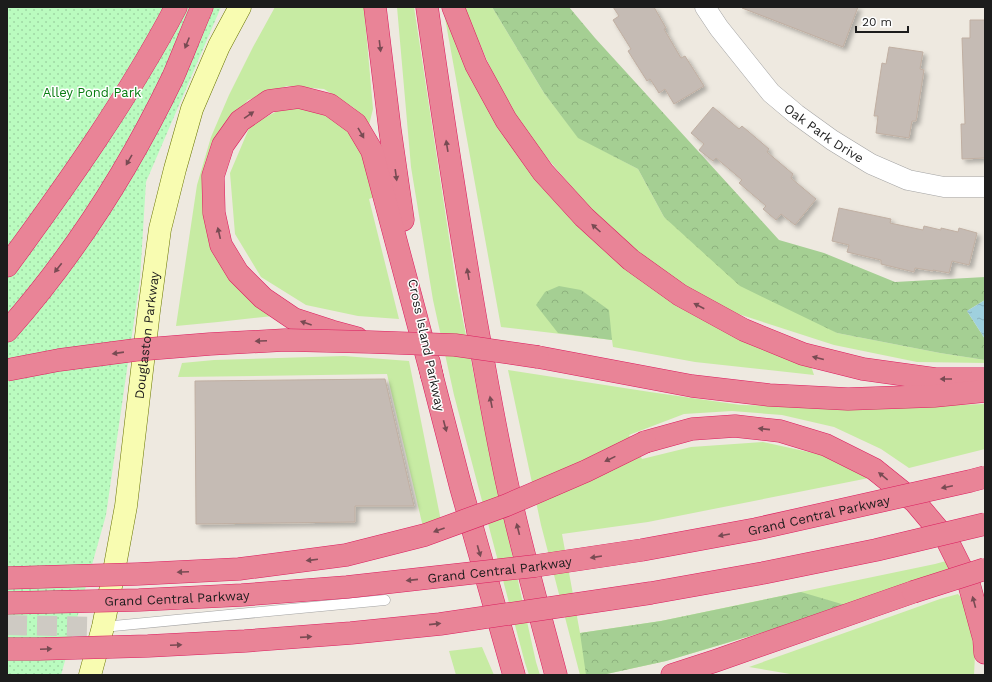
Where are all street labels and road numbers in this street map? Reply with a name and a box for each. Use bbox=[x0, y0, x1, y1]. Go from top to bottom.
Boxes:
street label: Oak Park Drive bbox=[781, 100, 866, 166]
street label: Douglaston Parkway bbox=[132, 270, 162, 400]
street label: Cross Island Parkway bbox=[405, 278, 448, 413]
street label: Grand Central Parkway bbox=[746, 492, 892, 538]
street label: Grand Central Parkway bbox=[427, 554, 573, 586]
street label: Grand Central Parkway bbox=[104, 587, 250, 609]

